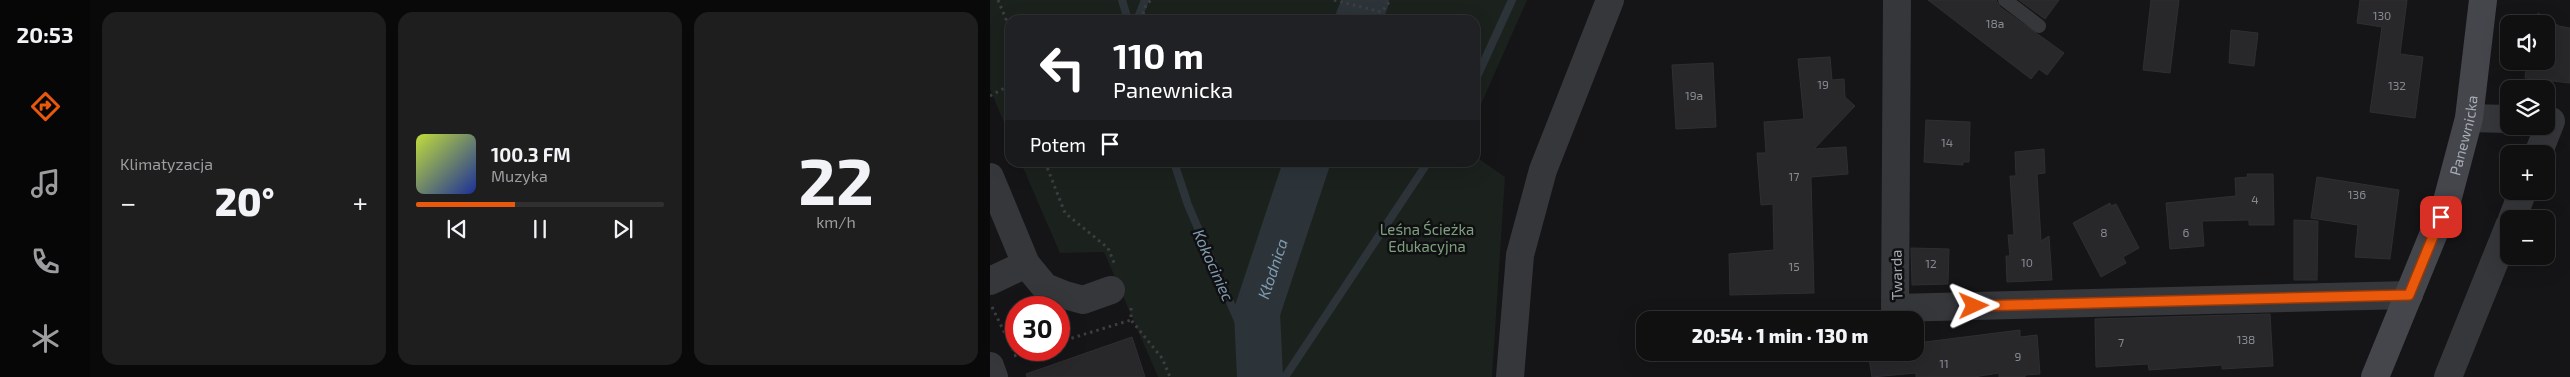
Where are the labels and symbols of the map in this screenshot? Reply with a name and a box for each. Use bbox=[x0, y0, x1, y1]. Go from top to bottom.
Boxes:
house number: 130 bbox=[2373, 8, 2391, 22]
house number: 18a bbox=[1986, 16, 2004, 30]
house number: 19 bbox=[1817, 77, 1829, 91]
house number: 132 bbox=[2388, 78, 2406, 92]
house number: 19a bbox=[1685, 88, 1703, 102]
street label: Panewnicka bbox=[2445, 94, 2481, 177]
house number: 14 bbox=[1941, 135, 1953, 149]
house number: 17 bbox=[1789, 169, 1799, 183]
house number: 136 bbox=[2348, 187, 2366, 201]
house number: 4 bbox=[2251, 192, 2259, 206]
pin bbox=[2420, 196, 2462, 238]
park label: Leśna Ścieżka Edukacyjna bbox=[1380, 220, 1474, 256]
house number: 8 bbox=[2100, 225, 2108, 239]
house number: 6 bbox=[2183, 225, 2190, 239]
water label: Kokociniec bbox=[1190, 226, 1238, 304]
water label: Kłodnica bbox=[1253, 236, 1290, 301]
street label: Twarda bbox=[1887, 249, 1905, 301]
house number: 10 bbox=[2021, 255, 2033, 269]
house number: 12 bbox=[1925, 256, 1937, 270]
house number: 15 bbox=[1788, 259, 1800, 273]
position arrow bbox=[1947, 279, 1999, 331]
speed limit sign: 30 bbox=[1005, 296, 1070, 361]
house number: 138 bbox=[2237, 332, 2255, 346]
house number: 7 bbox=[2118, 335, 2124, 349]
house number: 9 bbox=[2015, 349, 2022, 363]
house number: 11 bbox=[1939, 356, 1949, 370]

